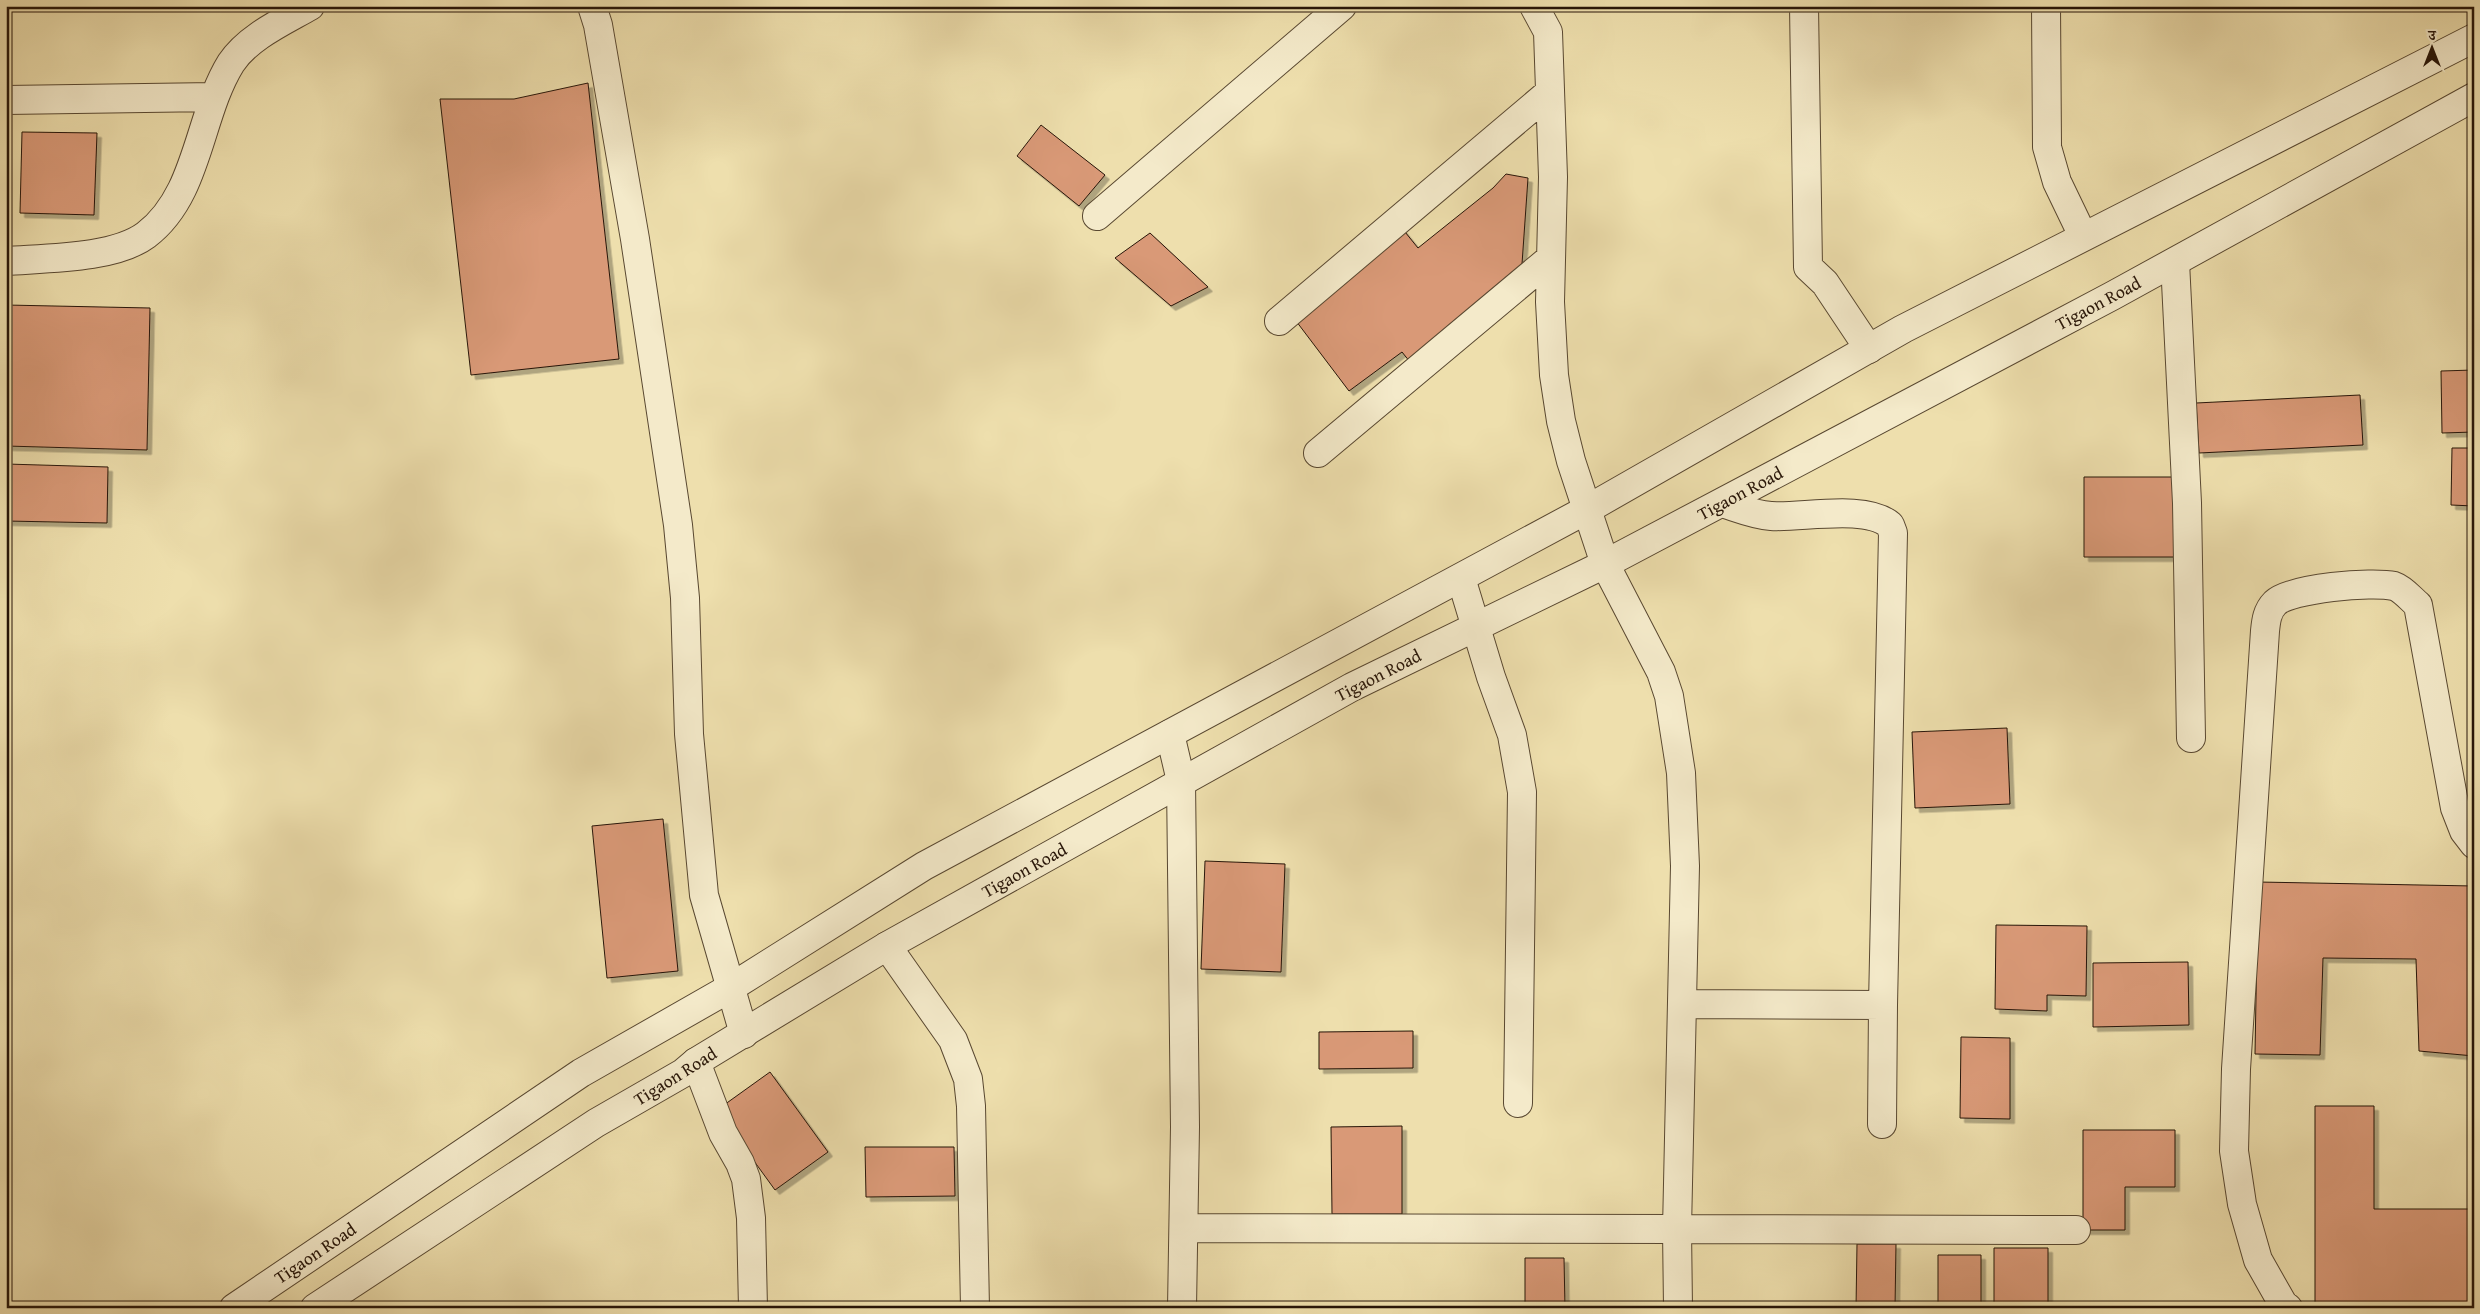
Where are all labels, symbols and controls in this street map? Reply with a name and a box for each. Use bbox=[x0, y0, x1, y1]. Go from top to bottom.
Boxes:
north arrow bbox=[2408, 22, 2458, 72]
text: उ bbox=[2427, 25, 2436, 45]
street label: Tigaon Road bbox=[2050, 269, 2146, 337]
street label: Tigaon Road bbox=[1692, 459, 1788, 527]
street label: Tigaon Road bbox=[1330, 642, 1426, 708]
street label: Tigaon Road bbox=[977, 835, 1072, 904]
street label: Tigaon Road bbox=[628, 1040, 722, 1112]
street label: Tigaon Road bbox=[269, 1215, 362, 1290]

